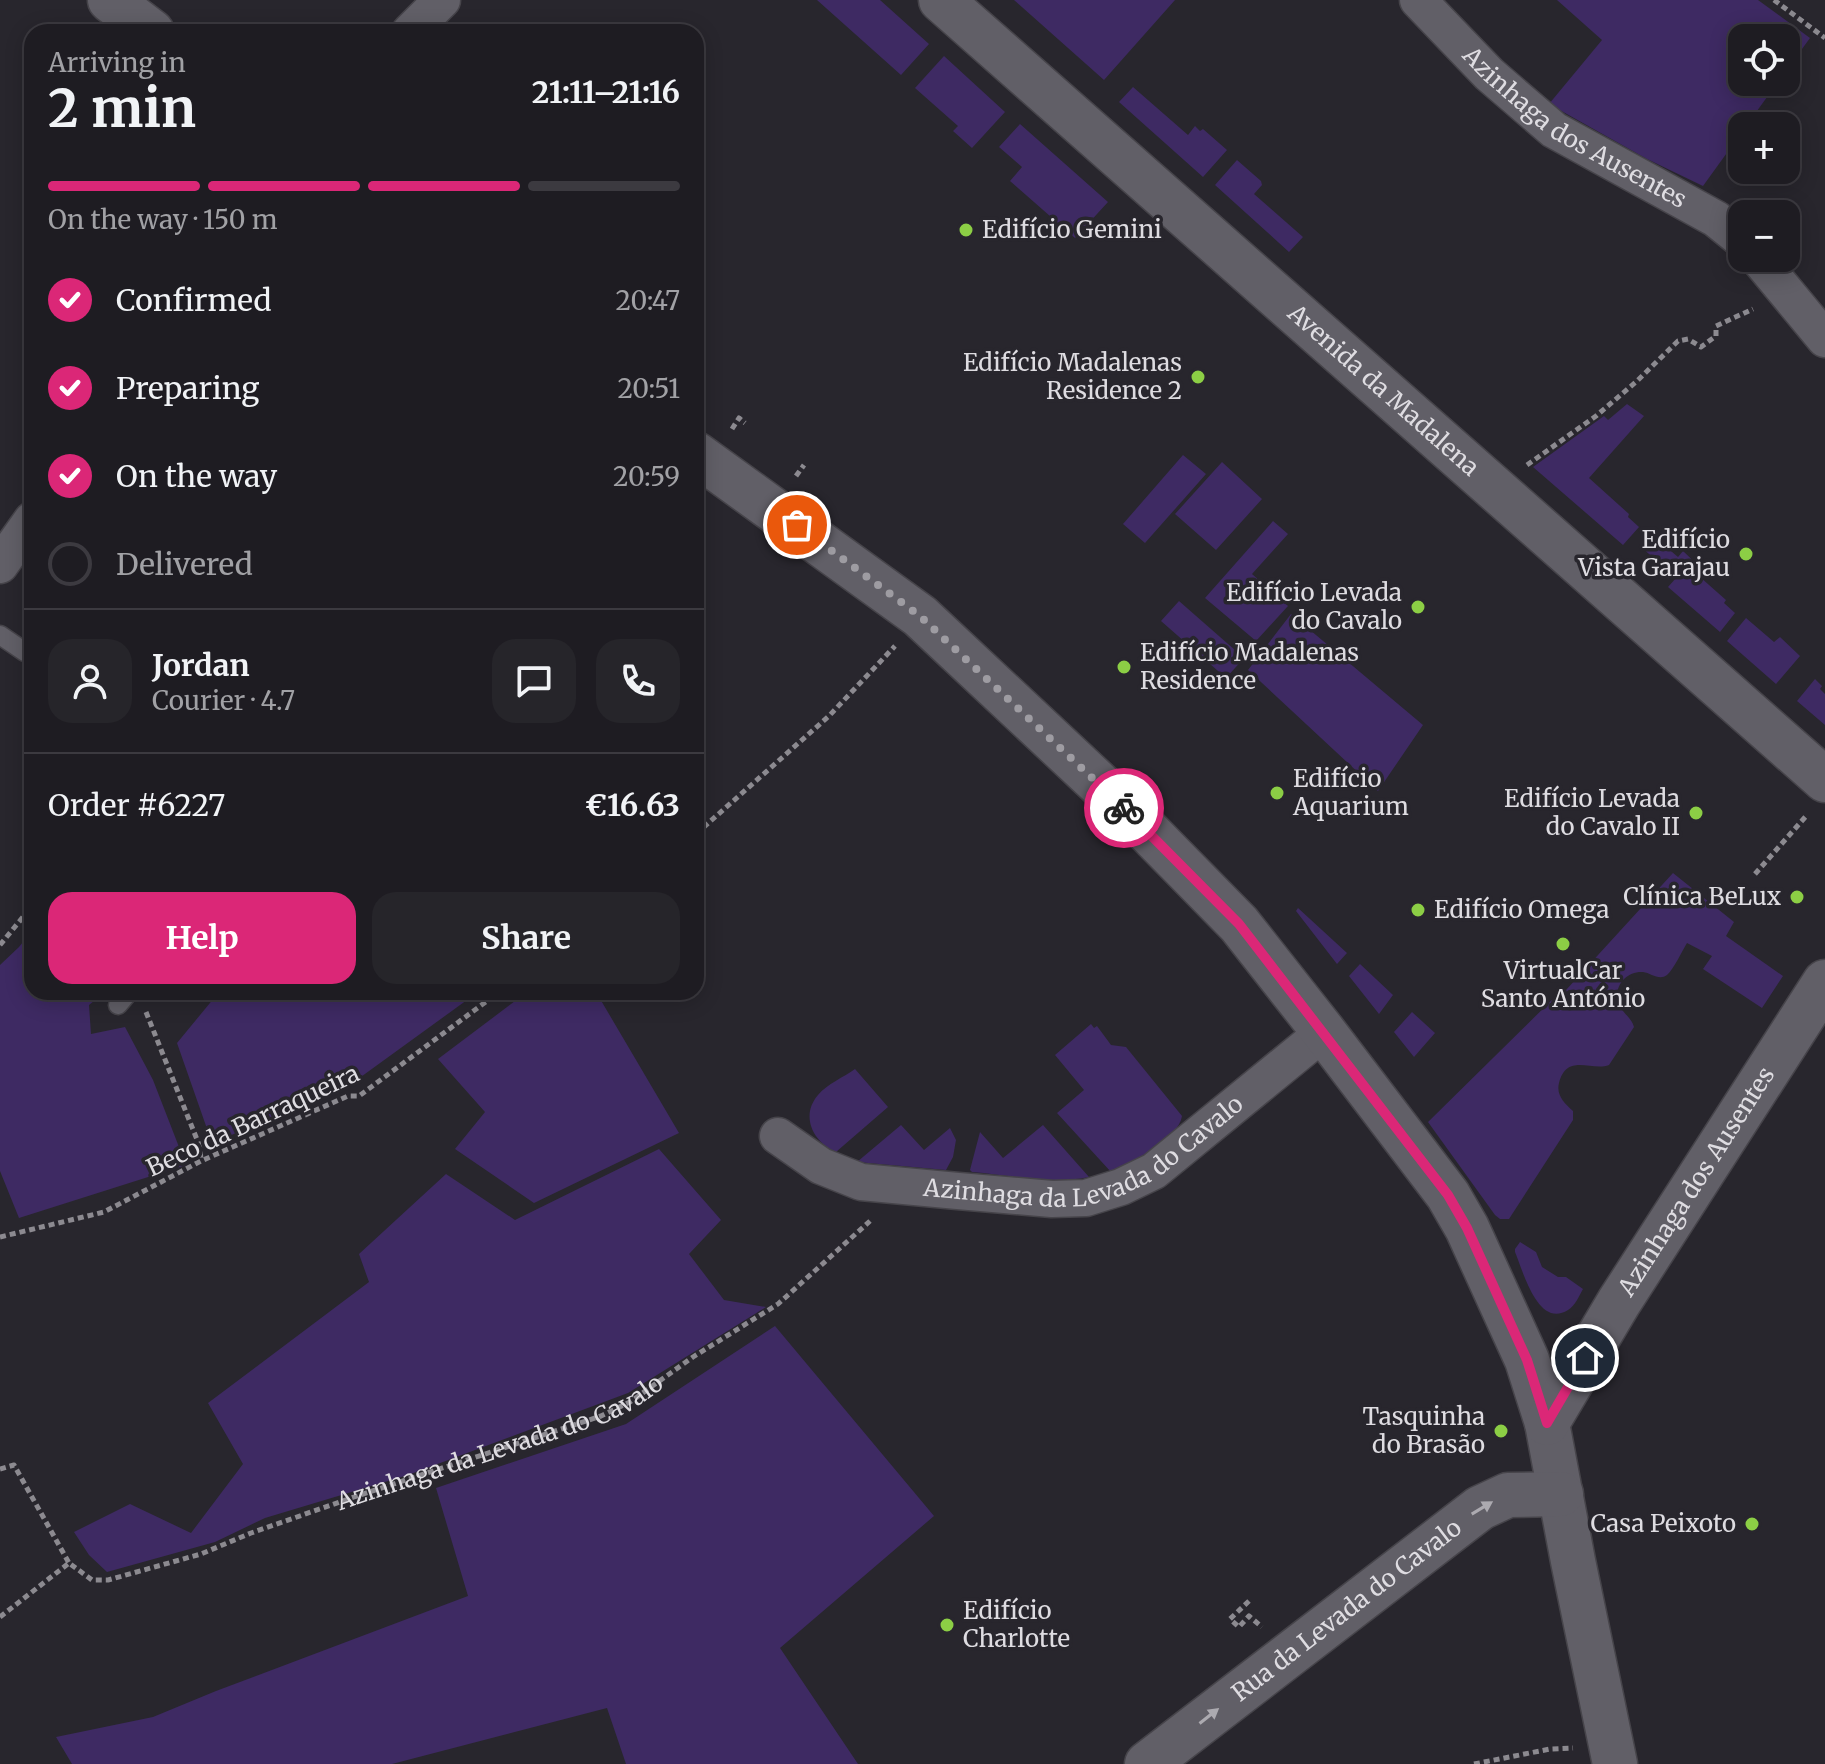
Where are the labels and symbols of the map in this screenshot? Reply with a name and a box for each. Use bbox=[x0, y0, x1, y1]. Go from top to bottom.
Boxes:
street label: Azinhaga dos Ausentes bbox=[1455, 39, 1692, 215]
place label: Edifício Gemini bbox=[982, 214, 1162, 245]
marker: Edifício Gemini bbox=[957, 221, 975, 239]
street label: Avenida da Madalena bbox=[1281, 297, 1486, 483]
place label: Edifício Madalenas Residence 2 bbox=[963, 347, 1182, 406]
marker: Edifício Madalenas Residence 2 bbox=[1189, 368, 1207, 386]
pin bbox=[763, 491, 831, 559]
place label: Edifício Vista Garajau bbox=[1577, 524, 1730, 583]
marker: Edifício Vista Garajau bbox=[1737, 545, 1755, 563]
place label: Edifício Levada do Cavalo bbox=[1226, 577, 1402, 636]
marker: Edifício Levada do Cavalo bbox=[1409, 598, 1427, 616]
place label: Edifício Madalenas Residence bbox=[1140, 637, 1359, 696]
marker: Edifício Madalenas Residence bbox=[1115, 658, 1133, 676]
place label: Edifício Aquarium bbox=[1292, 763, 1409, 822]
courier bbox=[1084, 768, 1164, 848]
place label: Edifício Levada do Cavalo II bbox=[1504, 783, 1680, 842]
marker: Edifício Aquarium bbox=[1268, 784, 1286, 802]
marker: Edifício Levada do Cavalo II bbox=[1687, 804, 1705, 822]
place label: Clínica BeLux bbox=[1623, 881, 1782, 912]
marker: Clínica BeLux bbox=[1788, 888, 1806, 906]
place label: Edifício Omega bbox=[1434, 894, 1610, 925]
marker: Edifício Omega bbox=[1409, 901, 1427, 919]
marker: VirtualCar Santo António bbox=[1554, 935, 1572, 953]
place label: VirtualCar Santo António bbox=[1481, 955, 1645, 1014]
street label: Beco da Barraqueira bbox=[141, 1058, 364, 1183]
street label: Azinhaga dos Ausentes bbox=[1610, 1061, 1781, 1303]
street label: Azinhaga da Levada do Cavalo bbox=[921, 1088, 1249, 1214]
pin bbox=[1551, 1324, 1619, 1392]
street label: Azinhaga da Levada do Cavalo bbox=[331, 1367, 669, 1517]
place label: Tasquinha do Brasão bbox=[1363, 1401, 1485, 1460]
marker: Tasquinha do Brasão bbox=[1492, 1422, 1510, 1440]
one-way arrow bbox=[1471, 1501, 1493, 1515]
place label: Casa Peixoto bbox=[1590, 1508, 1736, 1539]
street label: Rua da Levada do Cavalo bbox=[1225, 1512, 1468, 1708]
marker: Casa Peixoto bbox=[1743, 1515, 1761, 1533]
place label: Edifício Charlotte bbox=[963, 1595, 1070, 1654]
marker: Edifício Charlotte bbox=[938, 1616, 956, 1634]
one-way arrow bbox=[1199, 1709, 1219, 1725]

